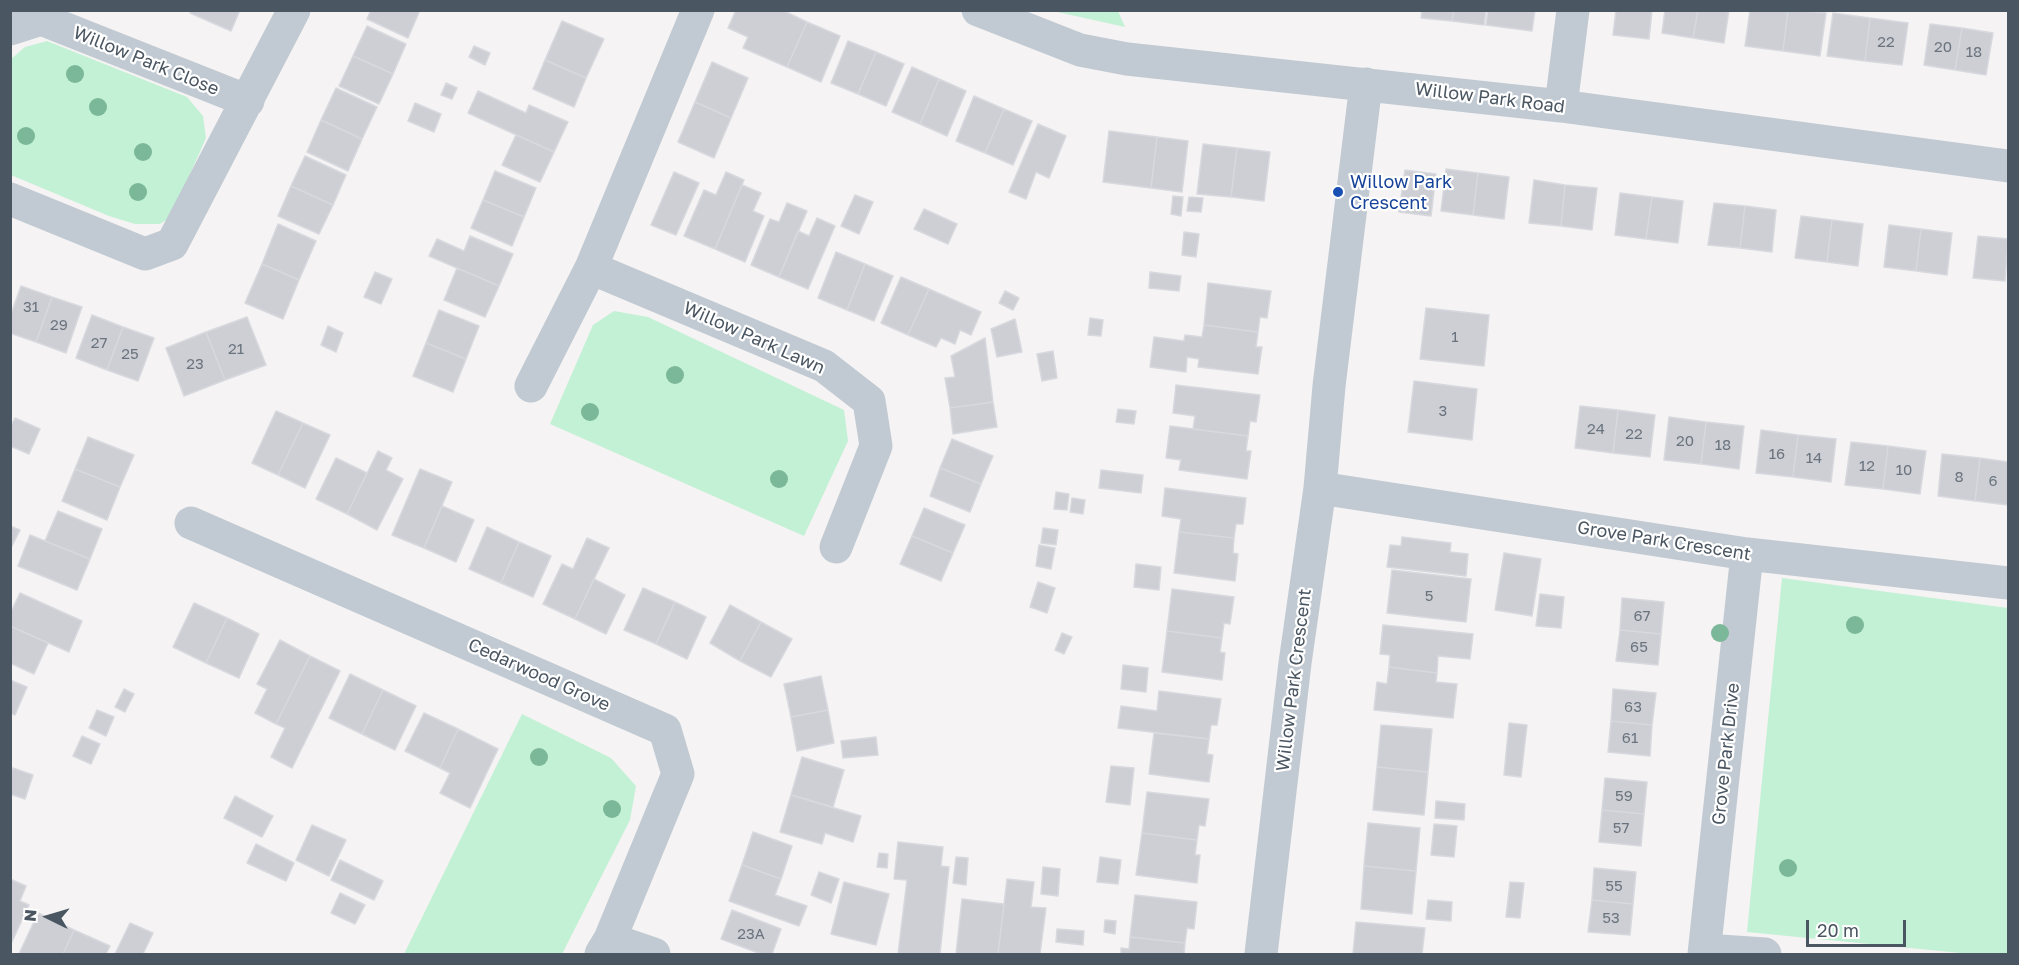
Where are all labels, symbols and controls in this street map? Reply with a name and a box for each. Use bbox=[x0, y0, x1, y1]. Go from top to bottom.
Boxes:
street label: Willow Park Close bbox=[70, 22, 222, 100]
house number: 22 bbox=[1877, 33, 1895, 51]
house number: 20 bbox=[1934, 38, 1952, 56]
house number: 18 bbox=[1966, 43, 1982, 61]
street label: Willow Park Road bbox=[1414, 78, 1566, 118]
place label: Willow Park Crescent bbox=[1350, 171, 1452, 213]
marker: Willow Park Crescent bbox=[1331, 185, 1345, 199]
street label: Willow Park Lawn bbox=[680, 297, 828, 379]
house number: 31 bbox=[23, 298, 39, 316]
house number: 29 bbox=[50, 316, 68, 334]
house number: 1 bbox=[1451, 328, 1459, 346]
house number: 27 bbox=[91, 334, 107, 352]
house number: 21 bbox=[228, 340, 244, 358]
house number: 25 bbox=[121, 345, 139, 363]
house number: 23 bbox=[186, 355, 204, 373]
house number: 3 bbox=[1439, 402, 1447, 420]
house number: 24 bbox=[1587, 420, 1605, 438]
house number: 22 bbox=[1625, 425, 1643, 443]
house number: 20 bbox=[1676, 432, 1694, 450]
house number: 18 bbox=[1715, 436, 1731, 454]
house number: 16 bbox=[1769, 445, 1785, 463]
house number: 14 bbox=[1806, 449, 1822, 467]
house number: 12 bbox=[1859, 457, 1875, 475]
house number: 10 bbox=[1896, 461, 1912, 479]
house number: 8 bbox=[1954, 468, 1964, 486]
house number: 6 bbox=[1988, 472, 1998, 490]
street label: Grove Park Crescent bbox=[1576, 517, 1752, 565]
street label: Willow Park Crescent bbox=[1272, 587, 1316, 773]
house number: 5 bbox=[1425, 587, 1433, 605]
house number: 67 bbox=[1633, 607, 1651, 625]
street label: Cedarwood Grove bbox=[465, 634, 613, 716]
house number: 65 bbox=[1630, 638, 1648, 656]
street label: Grove Park Drive bbox=[1708, 682, 1744, 826]
house number: 63 bbox=[1624, 698, 1642, 716]
house number: 61 bbox=[1622, 729, 1638, 747]
house number: 59 bbox=[1615, 787, 1633, 805]
house number: 57 bbox=[1613, 819, 1629, 837]
house number: 55 bbox=[1605, 877, 1623, 895]
north arrow bbox=[18, 887, 78, 947]
scale bar bbox=[1809, 908, 1910, 946]
text: N bbox=[20, 909, 41, 922]
house number: 53 bbox=[1602, 909, 1620, 927]
text: 20 m bbox=[1817, 919, 1859, 941]
house number: 23A bbox=[737, 925, 765, 943]

